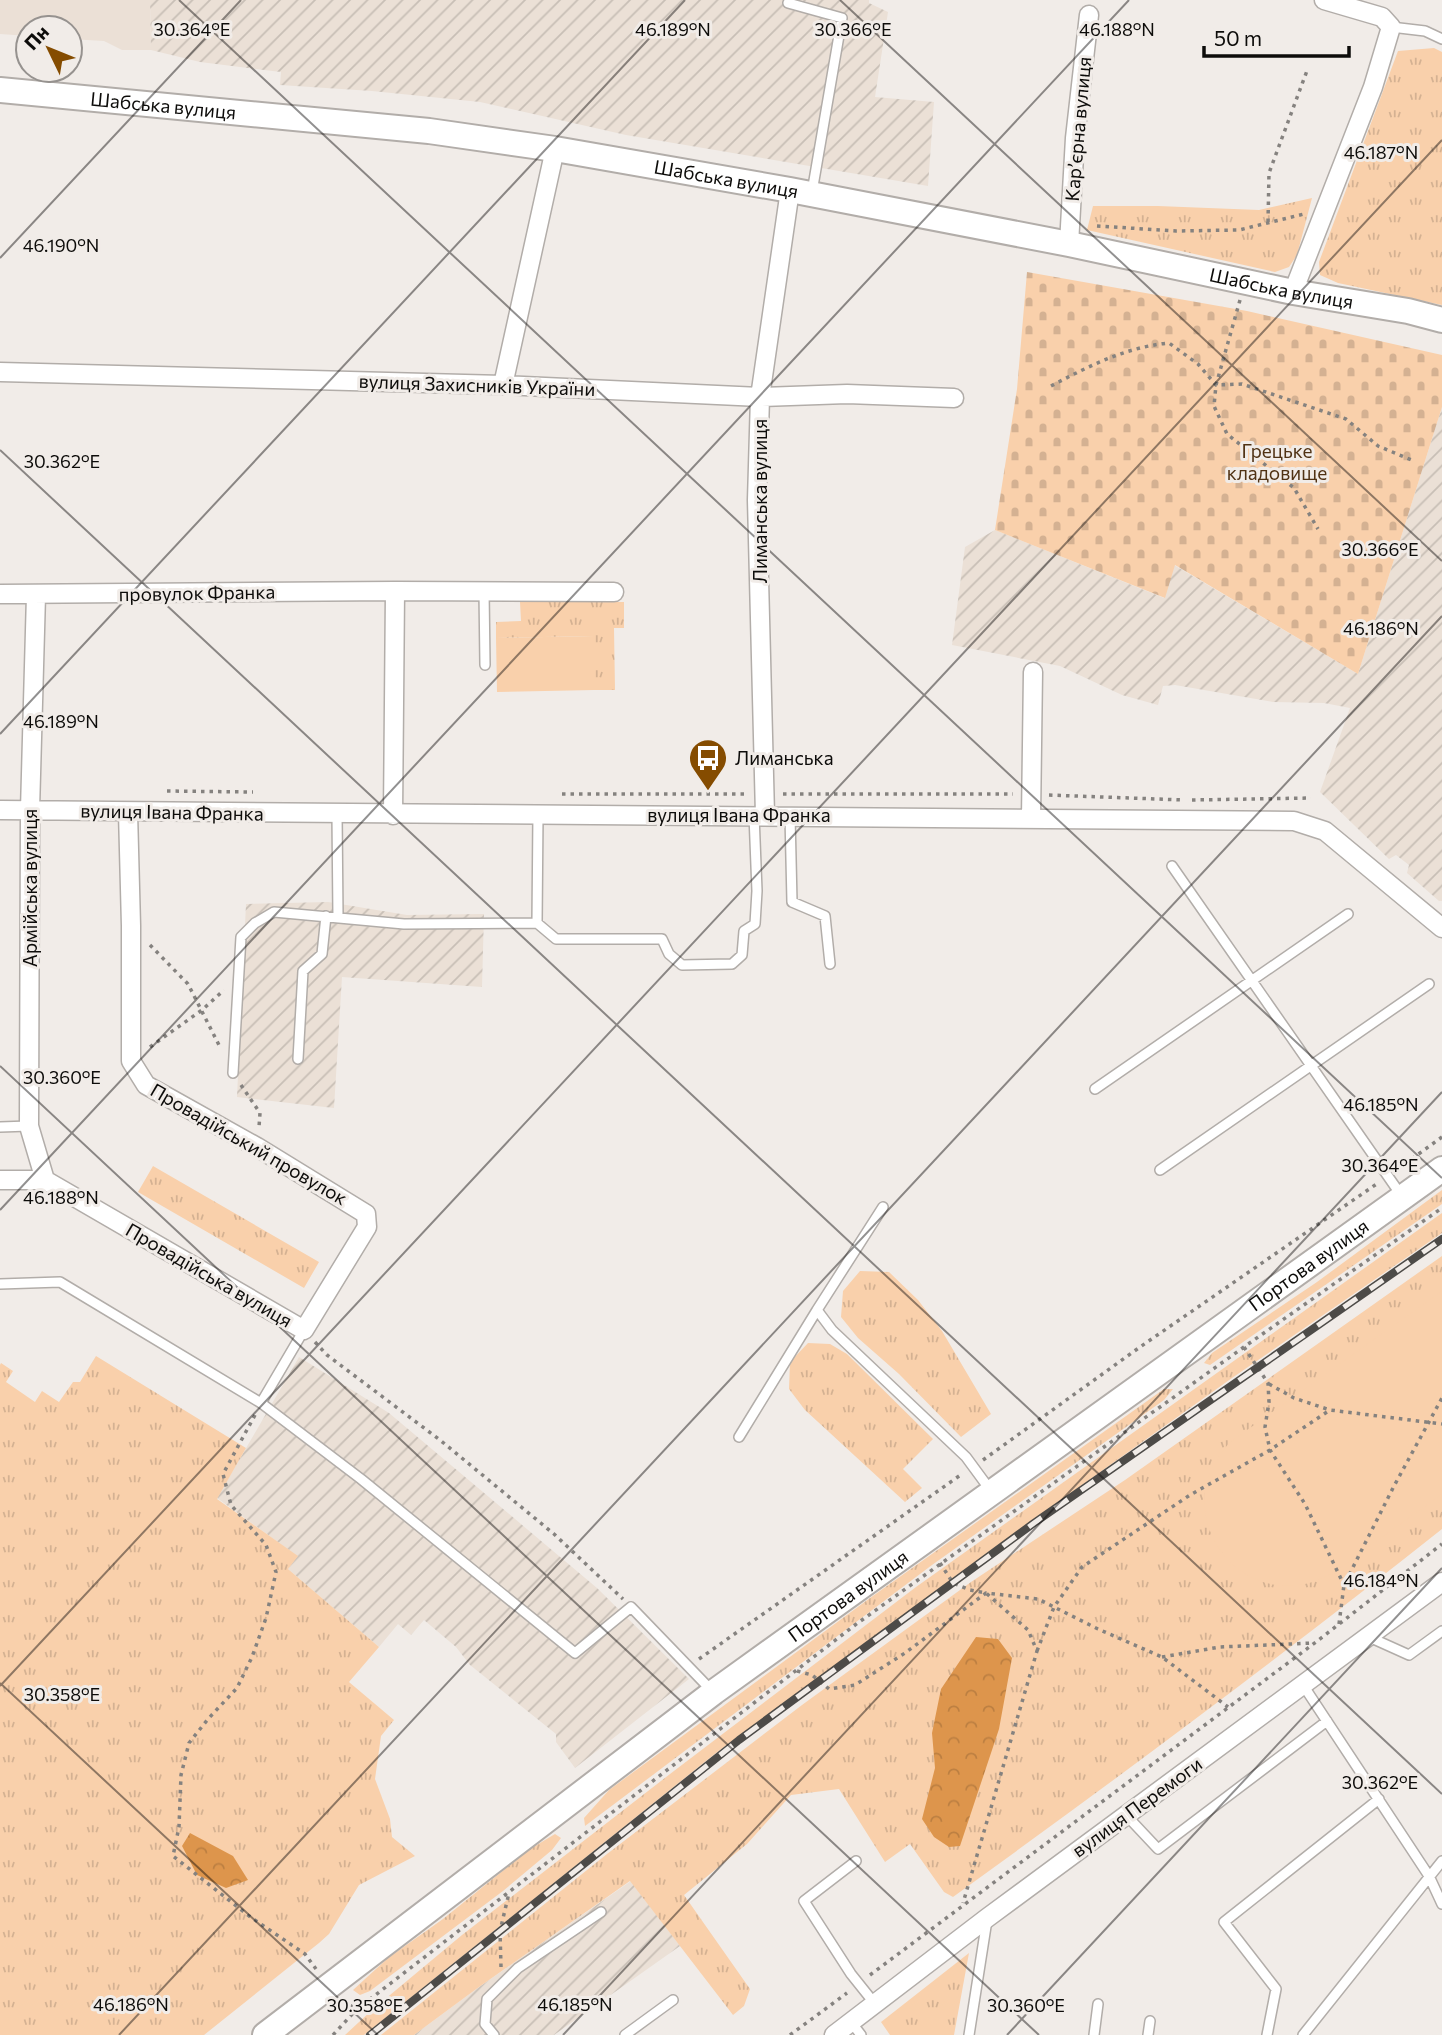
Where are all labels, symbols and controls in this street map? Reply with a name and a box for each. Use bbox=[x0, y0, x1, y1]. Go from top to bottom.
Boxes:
north arrow bbox=[14, 14, 84, 84]
scale bar bbox=[1204, 14, 1349, 58]
text: 30.364°E bbox=[153, 18, 231, 40]
text: 46.189°N bbox=[635, 18, 711, 40]
text: 30.366°E bbox=[814, 18, 892, 40]
text: 46.188°N bbox=[1079, 18, 1155, 40]
text: Пн bbox=[19, 20, 53, 54]
text: 50 m bbox=[1214, 25, 1262, 50]
street label: Карʼєрна вулиця bbox=[1060, 56, 1095, 202]
street label: Шабська вулиця bbox=[89, 87, 237, 124]
text: 46.187°N bbox=[1344, 141, 1418, 163]
street label: Шабська вулиця bbox=[652, 154, 800, 202]
text: 46.190°N bbox=[23, 234, 99, 256]
street label: Шабська вулиця bbox=[1207, 262, 1355, 313]
street label: вулиця Захисників України bbox=[358, 369, 596, 400]
street label: Лиманська вулиця bbox=[748, 419, 771, 583]
park label: Грецьке кладовище bbox=[1227, 439, 1327, 484]
text: 30.362°E bbox=[24, 450, 100, 472]
text: 30.366°E bbox=[1341, 538, 1419, 560]
street label: провулок Франка bbox=[118, 580, 276, 605]
text: 46.186°N bbox=[1343, 617, 1419, 639]
text: 46.189°N bbox=[23, 710, 99, 732]
bus stop icon: Лиманська bbox=[687, 737, 729, 792]
place label: Лиманська bbox=[735, 746, 834, 769]
street label: вулиця Івана Франка bbox=[80, 798, 264, 825]
street label: вулиця Івана Франка bbox=[647, 803, 831, 826]
street label: Армійська вулиця bbox=[18, 809, 41, 967]
text: 30.360°E bbox=[23, 1066, 101, 1088]
street label: Провадійський провулок bbox=[147, 1078, 352, 1209]
text: 46.185°N bbox=[1343, 1093, 1419, 1115]
text: 30.364°E bbox=[1341, 1154, 1419, 1176]
text: 46.188°N bbox=[23, 1186, 99, 1208]
street label: Портова вулиця bbox=[1244, 1214, 1373, 1315]
street label: Провадійська вулиця bbox=[122, 1217, 297, 1332]
street label: Портова вулиця bbox=[783, 1544, 912, 1646]
text: 46.184°N bbox=[1343, 1569, 1419, 1591]
text: 30.358°E bbox=[24, 1683, 100, 1705]
street label: вулиця Перемоги bbox=[1067, 1752, 1206, 1862]
text: 30.362°E bbox=[1342, 1771, 1418, 1793]
text: 46.186°N bbox=[93, 1993, 169, 2015]
text: 46.185°N bbox=[537, 1993, 613, 2015]
text: 30.358°E bbox=[327, 1994, 403, 2016]
text: 30.360°E bbox=[987, 1994, 1065, 2016]

